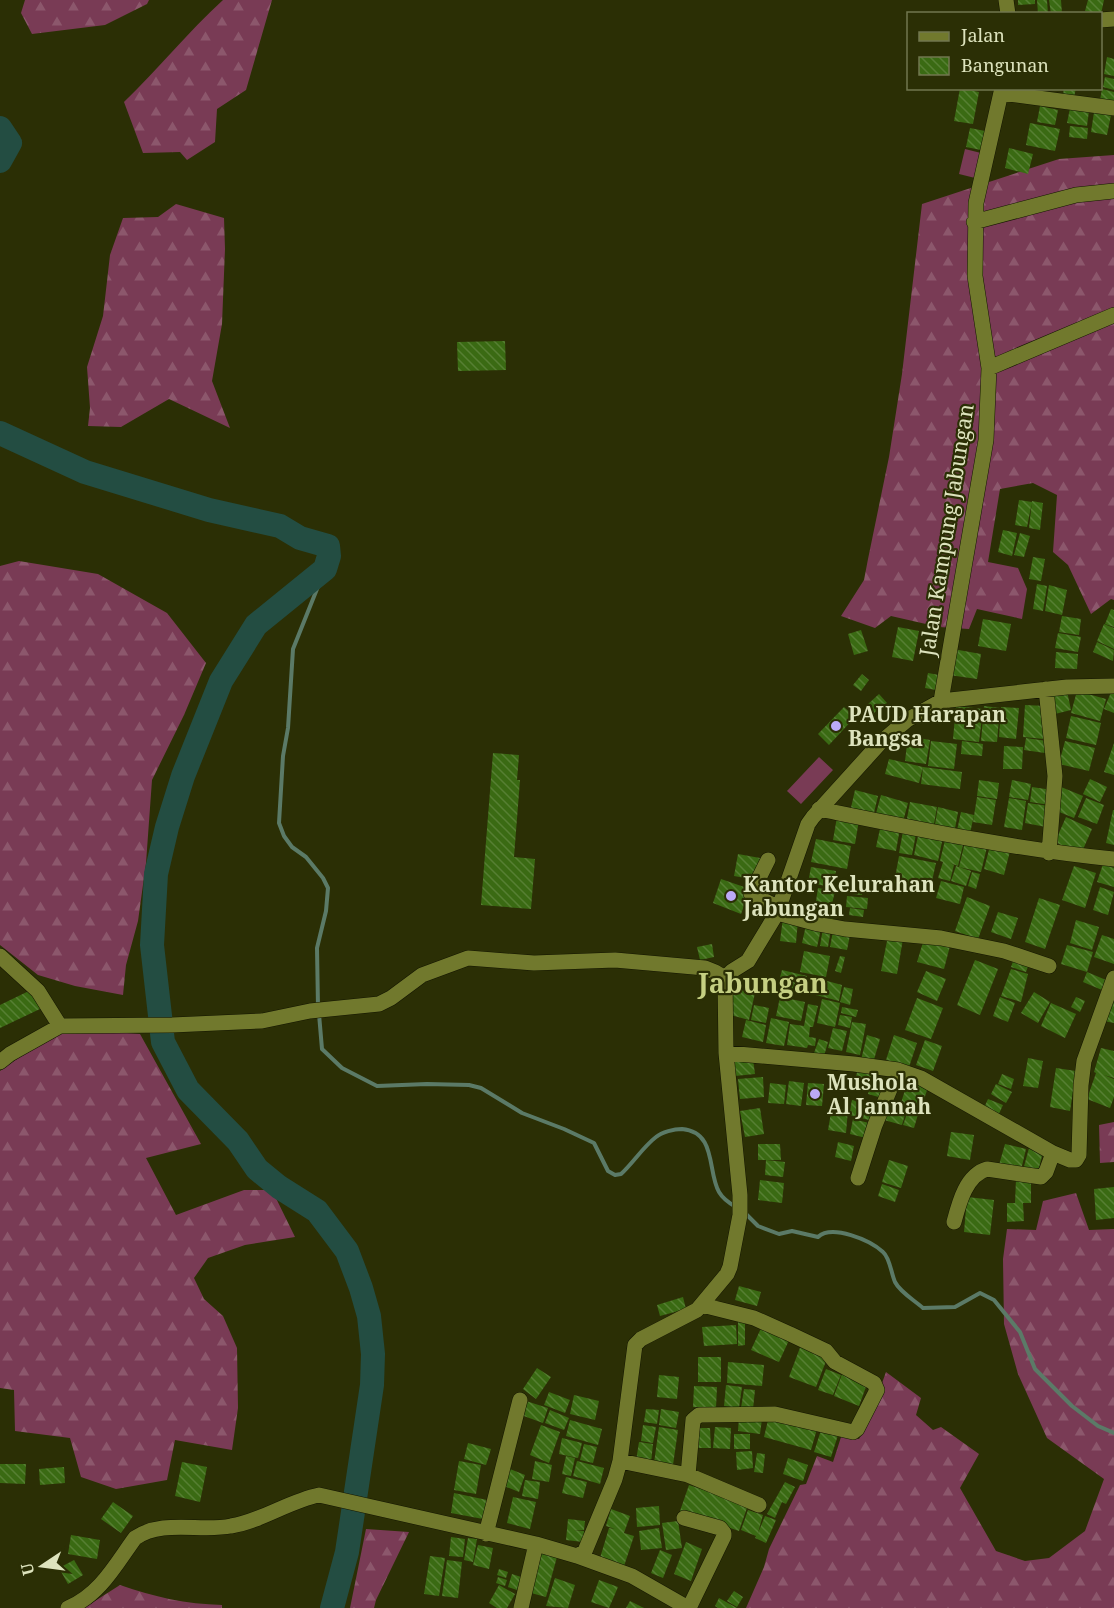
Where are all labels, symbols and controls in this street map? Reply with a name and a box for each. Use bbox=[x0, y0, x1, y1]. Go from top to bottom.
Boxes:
legend bbox=[907, 12, 1102, 90]
text: Jalan bbox=[960, 23, 1005, 47]
text: Bangunan bbox=[961, 53, 1049, 77]
street label: Jalan Kampung Jabungan bbox=[912, 402, 980, 659]
place label: PAUD Harapan Bangsa bbox=[848, 700, 1006, 752]
marker: PAUD Harapan Bangsa bbox=[829, 719, 843, 733]
place label: Kantor Kelurahan Jabungan bbox=[742, 870, 935, 922]
marker: Kantor Kelurahan Jabungan bbox=[724, 889, 738, 903]
district label: Jabungan bbox=[697, 964, 828, 1001]
place label: Mushola Al Jannah bbox=[827, 1068, 931, 1120]
marker: Mushola Al Jannah bbox=[808, 1087, 822, 1101]
north arrow bbox=[12, 1536, 72, 1596]
text: U bbox=[15, 1561, 39, 1578]

